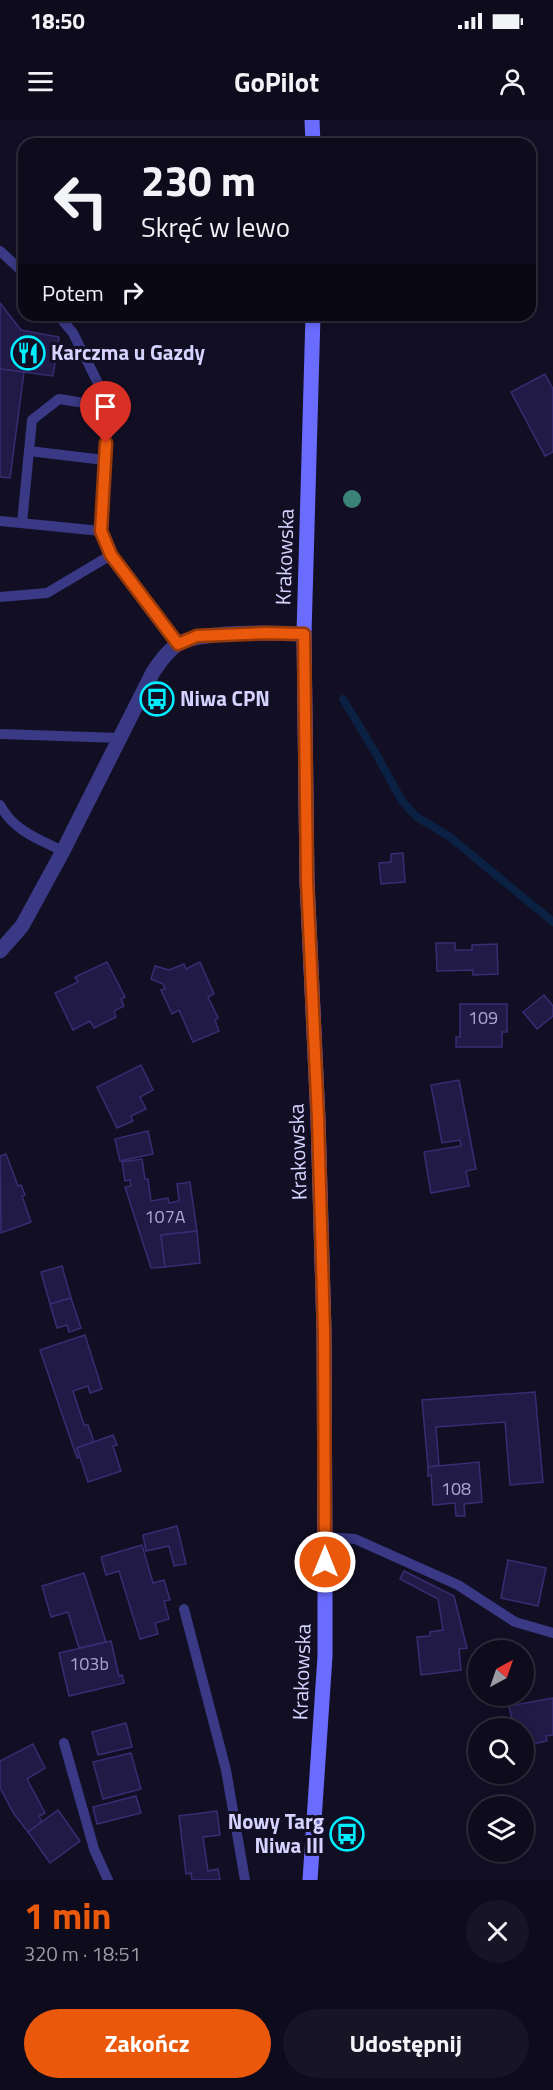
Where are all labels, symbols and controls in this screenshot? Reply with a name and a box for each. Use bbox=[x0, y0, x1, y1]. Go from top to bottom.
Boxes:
text: 18:50 bbox=[30, 4, 85, 38]
text: GoPilot bbox=[234, 61, 319, 102]
icon: menu bbox=[24, 65, 57, 98]
icon: person bbox=[496, 65, 529, 98]
text: 230 m bbox=[141, 148, 256, 212]
icon: left bbox=[42, 162, 120, 240]
text: Skręć w lewo bbox=[141, 206, 290, 247]
text: Potem bbox=[42, 276, 104, 310]
icon: right bbox=[116, 276, 149, 309]
restaurant icon: Karczma u Gazdy bbox=[10, 335, 46, 371]
place label: Karczma u Gazdy bbox=[51, 336, 206, 368]
pin bbox=[80, 381, 131, 443]
icon: arrive bbox=[89, 390, 122, 423]
street label: Krakowska bbox=[266, 508, 302, 606]
bus stop icon: Niwa CPN bbox=[139, 681, 175, 717]
place label: Niwa CPN bbox=[180, 682, 270, 714]
house number: 109 bbox=[468, 1004, 498, 1031]
street label: Krakowska bbox=[279, 1103, 315, 1201]
house number: 107A bbox=[145, 1203, 186, 1230]
house number: 108 bbox=[441, 1475, 471, 1502]
position arrow bbox=[293, 1530, 357, 1594]
street label: Krakowska bbox=[283, 1623, 319, 1721]
north arrow bbox=[468, 1640, 534, 1706]
map controls bbox=[468, 1640, 534, 1862]
house number: 103b bbox=[69, 1650, 109, 1677]
button: search bbox=[468, 1718, 534, 1784]
button: layers bbox=[468, 1796, 534, 1862]
place label: Nowy Targ Niwa III bbox=[228, 1805, 324, 1861]
bus stop icon: Nowy Targ Niwa III bbox=[329, 1816, 365, 1852]
text: 1 min bbox=[24, 1888, 111, 1943]
button: close bbox=[466, 1900, 529, 1963]
text: 320 m · 18:51 bbox=[24, 1938, 141, 1969]
button: Zakończ bbox=[24, 2009, 271, 2078]
button: Udostępnij bbox=[283, 2009, 529, 2078]

